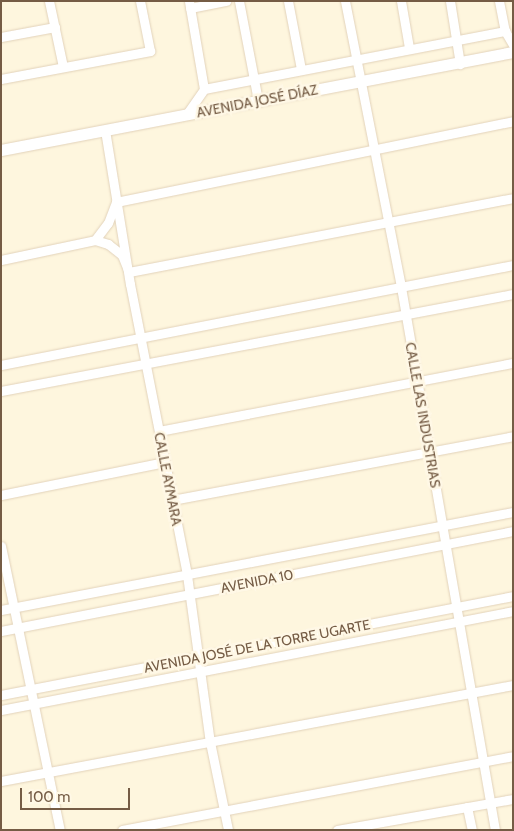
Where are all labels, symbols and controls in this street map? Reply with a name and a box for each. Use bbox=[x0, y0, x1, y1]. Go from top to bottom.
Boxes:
street label: AVENIDA JOSÉ DÍAZ bbox=[195, 81, 319, 121]
street label: CALLE LAS INDUSTRIAS bbox=[402, 341, 444, 489]
street label: CALLE AYMARA bbox=[151, 431, 185, 527]
street label: AVENIDA 10 bbox=[219, 566, 295, 596]
street label: AVENIDA JOSÉ DE LA TORRE UGARTE bbox=[142, 616, 372, 676]
scale bar bbox=[22, 778, 132, 810]
text: 100 m bbox=[28, 788, 70, 806]

